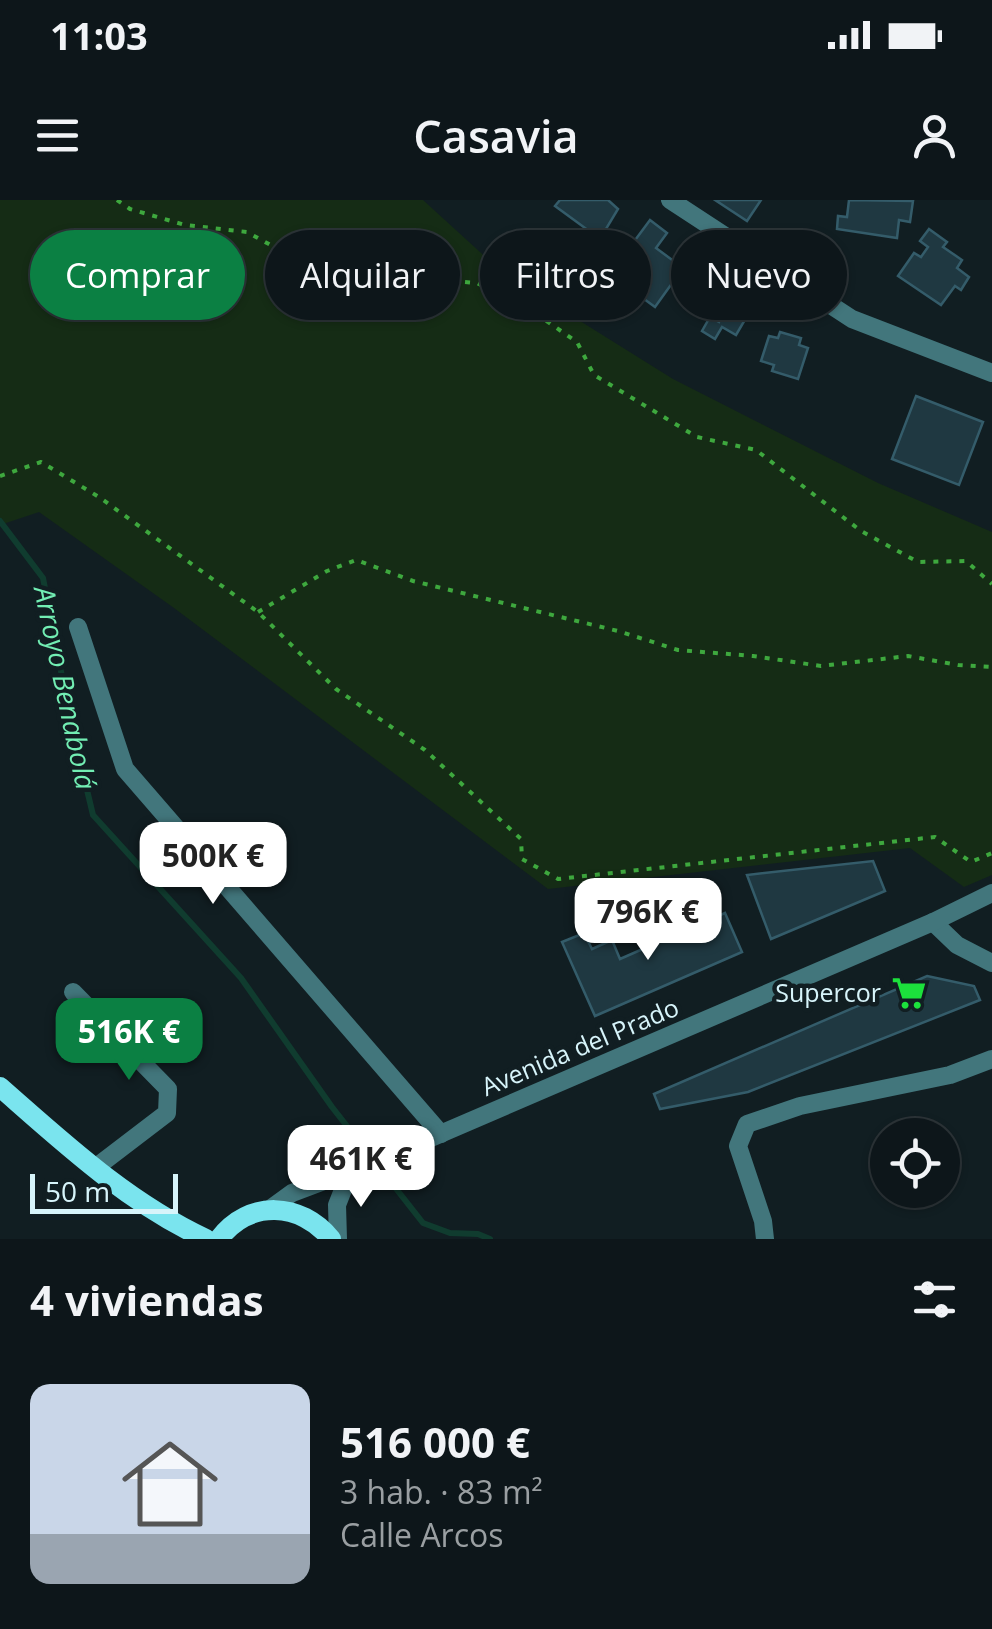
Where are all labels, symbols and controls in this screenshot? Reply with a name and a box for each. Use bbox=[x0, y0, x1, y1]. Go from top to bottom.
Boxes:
text: 11:03 bbox=[50, 9, 148, 61]
text: Casavia bbox=[413, 105, 579, 166]
icon: menu bbox=[30, 108, 85, 163]
icon: person bbox=[907, 108, 962, 163]
chip: Comprar bbox=[30, 230, 245, 320]
chip: Alquilar bbox=[265, 230, 460, 320]
chip: Filtros bbox=[480, 230, 651, 320]
chip: Nuevo bbox=[671, 230, 847, 320]
water label: Arroyo Benabolá bbox=[25, 581, 106, 793]
pin: 500K € bbox=[132, 822, 294, 907]
text: 500K € bbox=[162, 833, 264, 876]
pin: 796K € bbox=[567, 878, 729, 963]
text: 796K € bbox=[597, 889, 699, 932]
supermarket icon: Supercor bbox=[890, 974, 928, 1012]
place label: Supercor bbox=[775, 975, 881, 1009]
street label: Avenida del Prado bbox=[476, 989, 683, 1103]
pin: 516K € bbox=[48, 998, 210, 1083]
text: 516K € bbox=[78, 1009, 180, 1052]
map controls bbox=[870, 1118, 960, 1208]
button: locate bbox=[870, 1118, 960, 1208]
pin: 461K € bbox=[280, 1125, 442, 1210]
text: 461K € bbox=[310, 1136, 412, 1179]
scale bar bbox=[30, 1169, 178, 1214]
text: 50 m bbox=[45, 1172, 110, 1210]
text: 4 viviendas bbox=[30, 1271, 264, 1328]
icon: filters bbox=[907, 1272, 962, 1327]
text: 516 000 € bbox=[340, 1413, 530, 1470]
icon: home bbox=[110, 1424, 230, 1544]
text: 3 hab. · 83 m² bbox=[340, 1470, 543, 1513]
text: Calle Arcos bbox=[340, 1513, 504, 1556]

